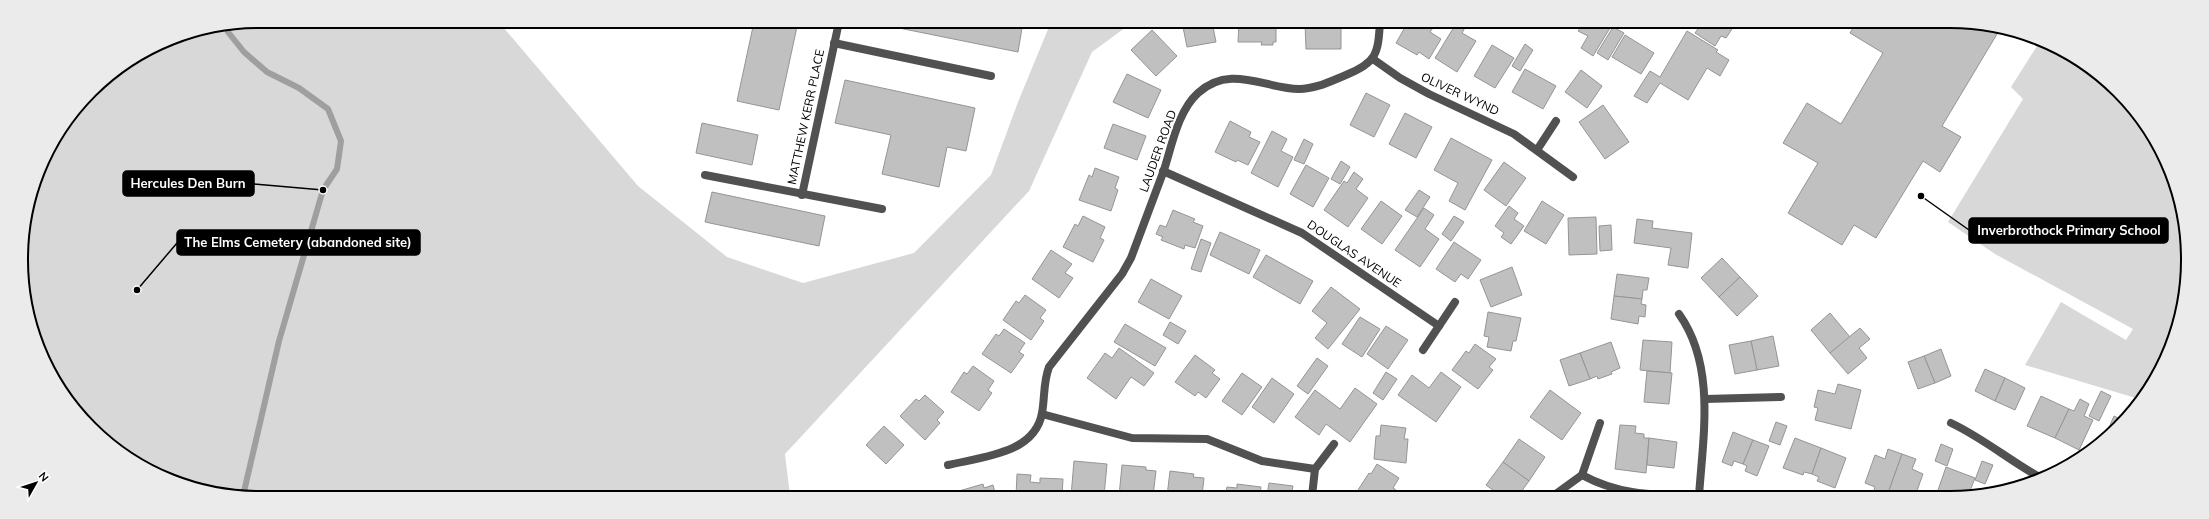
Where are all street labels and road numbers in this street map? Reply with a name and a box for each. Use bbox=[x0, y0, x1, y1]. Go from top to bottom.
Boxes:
street label: MATTHEW KERR PLACE bbox=[784, 48, 827, 186]
street label: OLIVER WYND bbox=[1419, 69, 1502, 118]
street label: LAUDER ROAD bbox=[1136, 108, 1179, 194]
street label: DOUGLAS AVENUE bbox=[1305, 217, 1404, 291]

